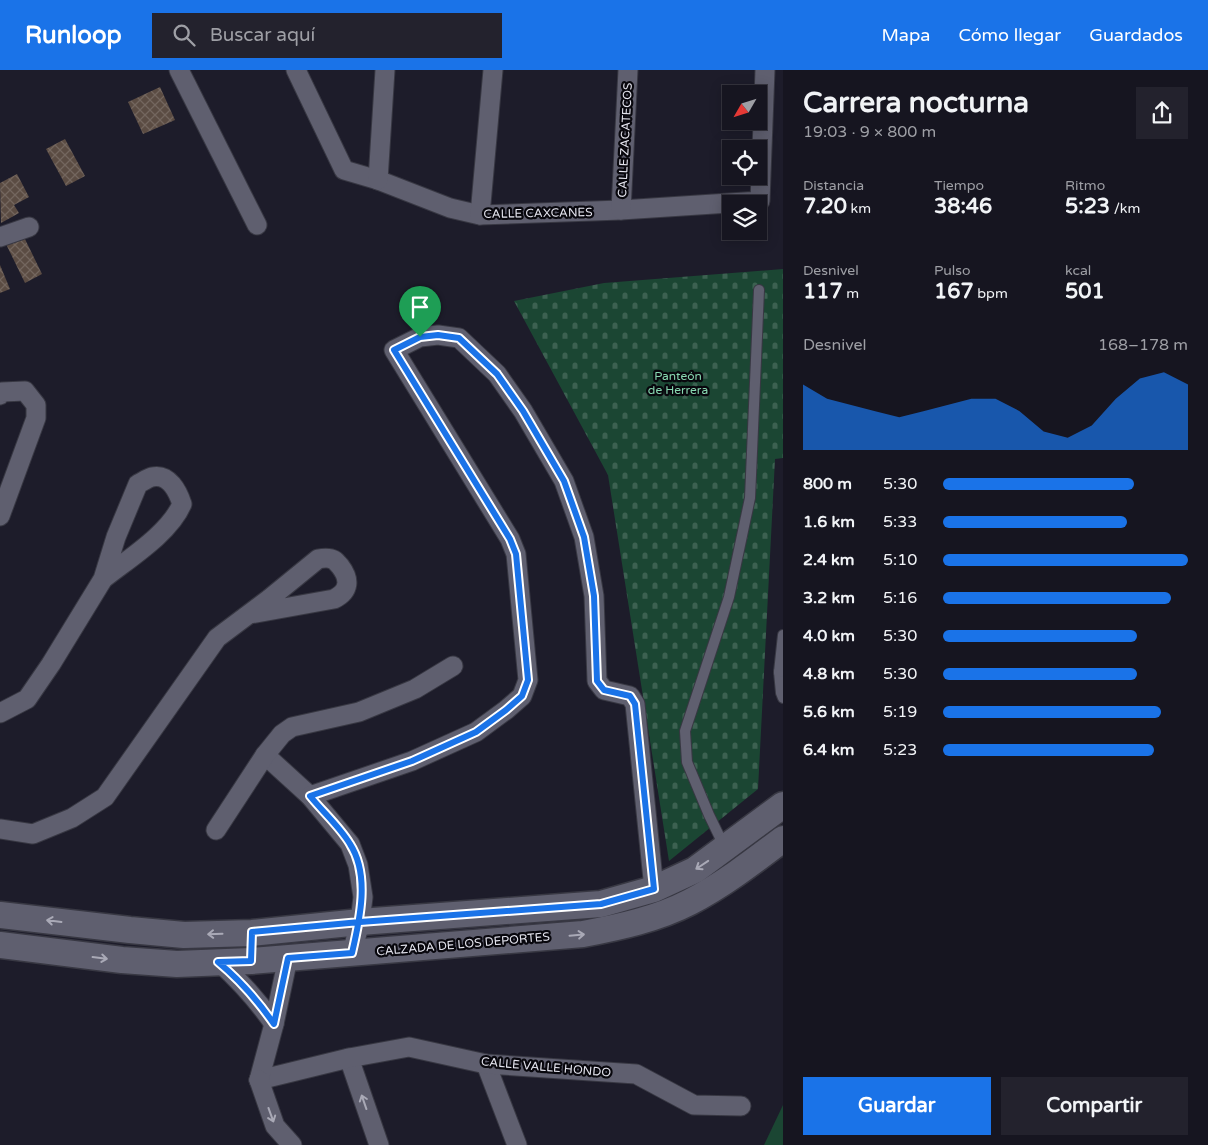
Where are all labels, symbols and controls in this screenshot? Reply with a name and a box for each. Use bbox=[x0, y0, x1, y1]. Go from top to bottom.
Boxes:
search box bbox=[152, 13, 502, 58]
text: Runloop bbox=[25, 21, 122, 50]
icon: search bbox=[170, 21, 198, 49]
text: Buscar aquí bbox=[210, 24, 315, 46]
text: Mapa bbox=[881, 24, 930, 46]
text: Cómo llegar bbox=[958, 24, 1061, 46]
text: Guardados bbox=[1089, 24, 1183, 46]
street label: CALLE ZACATECOS bbox=[615, 82, 635, 198]
north arrow bbox=[722, 85, 768, 130]
map controls bbox=[722, 85, 767, 240]
text: Carrera nocturna bbox=[803, 86, 1029, 120]
button: share bbox=[1136, 87, 1188, 139]
text: 19:03 · 9 × 800 m bbox=[803, 122, 936, 142]
button: locate bbox=[722, 140, 767, 185]
text: Distancia bbox=[803, 177, 864, 194]
text: Tiempo bbox=[934, 177, 984, 194]
text: Ritmo bbox=[1065, 177, 1105, 194]
text: 7.20 bbox=[803, 194, 847, 219]
text: 38:46 bbox=[934, 194, 992, 219]
text: 5:23 bbox=[1065, 194, 1110, 219]
button: layers bbox=[722, 195, 767, 240]
text: km bbox=[847, 200, 871, 217]
text: /km bbox=[1110, 200, 1140, 217]
street label: CALLE CAXCANES bbox=[483, 205, 593, 221]
text: Desnivel bbox=[803, 262, 859, 279]
text: Pulso bbox=[934, 262, 971, 279]
text: kcal bbox=[1065, 262, 1091, 279]
text: 117 bbox=[803, 279, 843, 304]
text: 167 bbox=[934, 279, 974, 304]
text: 501 bbox=[1065, 279, 1105, 304]
text: m bbox=[843, 285, 859, 302]
text: bpm bbox=[974, 285, 1008, 302]
pin bbox=[399, 286, 441, 337]
icon: arrive bbox=[406, 293, 434, 321]
text: Desnivel bbox=[803, 335, 867, 355]
text: 168–178 m bbox=[1098, 335, 1188, 355]
park label: Panteón de Herrera bbox=[648, 369, 708, 397]
text: 800 m bbox=[803, 474, 852, 494]
text: 5:30 bbox=[883, 474, 917, 494]
text: 1.6 km bbox=[803, 512, 855, 532]
text: 5:33 bbox=[883, 512, 917, 532]
text: 2.4 km bbox=[803, 550, 855, 570]
text: 5:10 bbox=[883, 550, 917, 570]
text: 3.2 km bbox=[803, 588, 855, 608]
text: 5:16 bbox=[883, 588, 917, 608]
text: 4.0 km bbox=[803, 626, 855, 646]
text: 5:30 bbox=[883, 626, 917, 646]
text: 4.8 km bbox=[803, 664, 855, 684]
text: 5:30 bbox=[883, 664, 917, 684]
text: 5.6 km bbox=[803, 702, 855, 722]
text: 5:19 bbox=[883, 702, 917, 722]
text: 6.4 km bbox=[803, 740, 855, 760]
text: 5:23 bbox=[883, 740, 917, 760]
one-way arrow bbox=[695, 860, 709, 870]
one-way arrow bbox=[46, 916, 62, 926]
one-way arrow bbox=[208, 929, 224, 938]
street label: CALZADA DE LOS DEPORTES bbox=[376, 929, 550, 959]
one-way arrow bbox=[568, 930, 584, 939]
one-way arrow bbox=[92, 953, 108, 963]
street label: CALLE VALLE HONDO bbox=[480, 1054, 612, 1080]
button: Guardar bbox=[803, 1077, 991, 1135]
button: Compartir bbox=[1001, 1077, 1188, 1135]
one-way arrow bbox=[359, 1094, 368, 1110]
one-way arrow bbox=[267, 1107, 276, 1122]

